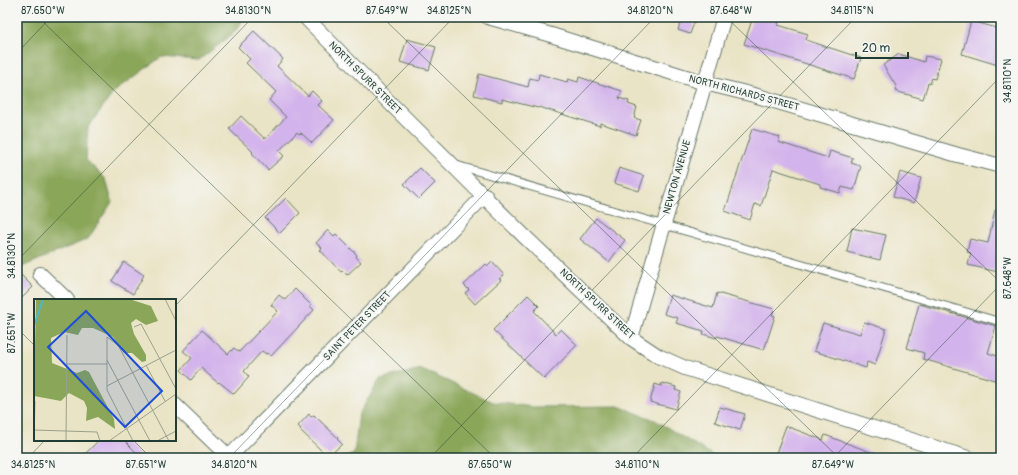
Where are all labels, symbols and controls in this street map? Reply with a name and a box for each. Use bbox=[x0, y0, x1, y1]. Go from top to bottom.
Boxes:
text: 87.650°W bbox=[21, 5, 65, 17]
text: 34.8130°N bbox=[225, 5, 271, 17]
text: 87.649°W bbox=[366, 5, 409, 17]
text: 34.8125°N bbox=[427, 5, 472, 17]
text: 34.8120°N bbox=[627, 5, 673, 17]
text: 87.648°W bbox=[710, 5, 753, 17]
text: 34.8115°N bbox=[831, 5, 874, 17]
scale bar bbox=[856, 34, 908, 60]
street label: NORTH SPURR STREET bbox=[326, 39, 404, 117]
text: 20 m bbox=[862, 41, 891, 56]
text: 34.8110°N bbox=[1002, 59, 1014, 103]
street label: NORTH RICHARDS STREET bbox=[688, 72, 801, 114]
street label: NEWTON AVENUE bbox=[661, 139, 693, 215]
text: 34.8130°N bbox=[6, 233, 18, 279]
text: 87.648°W bbox=[1002, 256, 1014, 299]
street label: NORTH SPURR STREET bbox=[557, 266, 637, 342]
street label: SAINT PETER STREET bbox=[321, 288, 394, 363]
inset map bbox=[34, 299, 176, 441]
text: 87.651°W bbox=[6, 312, 18, 353]
text: 34.8125°N bbox=[11, 459, 56, 471]
text: 87.651°W bbox=[126, 459, 167, 471]
text: 34.8120°N bbox=[211, 459, 257, 471]
text: 87.650°W bbox=[468, 459, 512, 471]
text: 34.8110°N bbox=[615, 459, 659, 471]
text: 87.649°W bbox=[812, 459, 855, 471]

